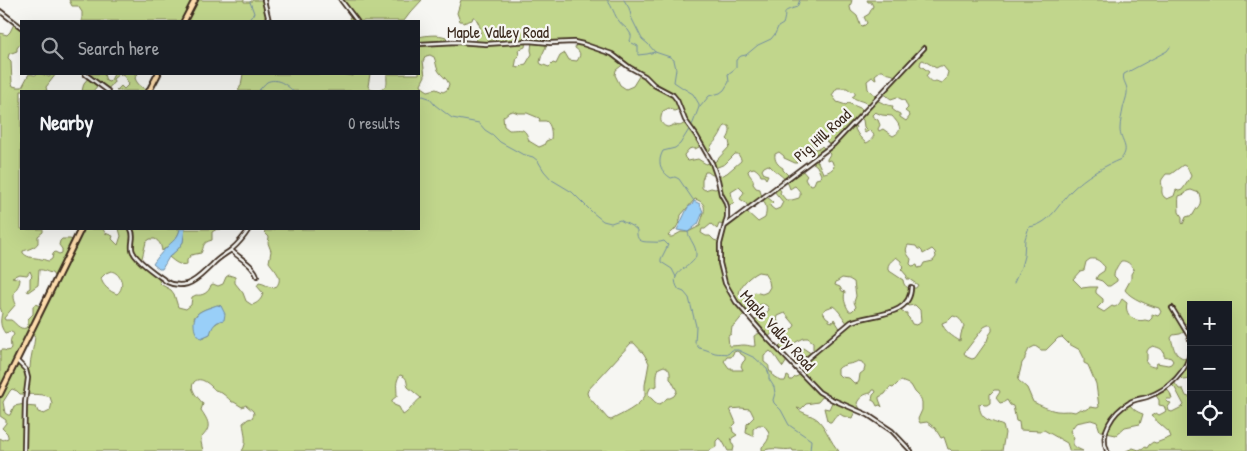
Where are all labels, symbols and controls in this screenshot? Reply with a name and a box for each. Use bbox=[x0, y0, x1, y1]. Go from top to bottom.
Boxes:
search box bbox=[20, 20, 420, 75]
street label: Maple Valley Road bbox=[447, 21, 549, 43]
icon: search bbox=[38, 34, 66, 62]
text: Search here bbox=[78, 35, 159, 61]
street label: Pig Hill Road bbox=[789, 103, 855, 167]
text: Nearby bbox=[40, 108, 93, 137]
text: 0 results bbox=[348, 112, 400, 134]
street label: Maple Valley Road bbox=[736, 285, 820, 375]
map controls bbox=[1187, 301, 1232, 436]
button: + bbox=[1187, 301, 1232, 346]
button: − bbox=[1187, 346, 1232, 391]
button: locate bbox=[1187, 391, 1232, 436]

